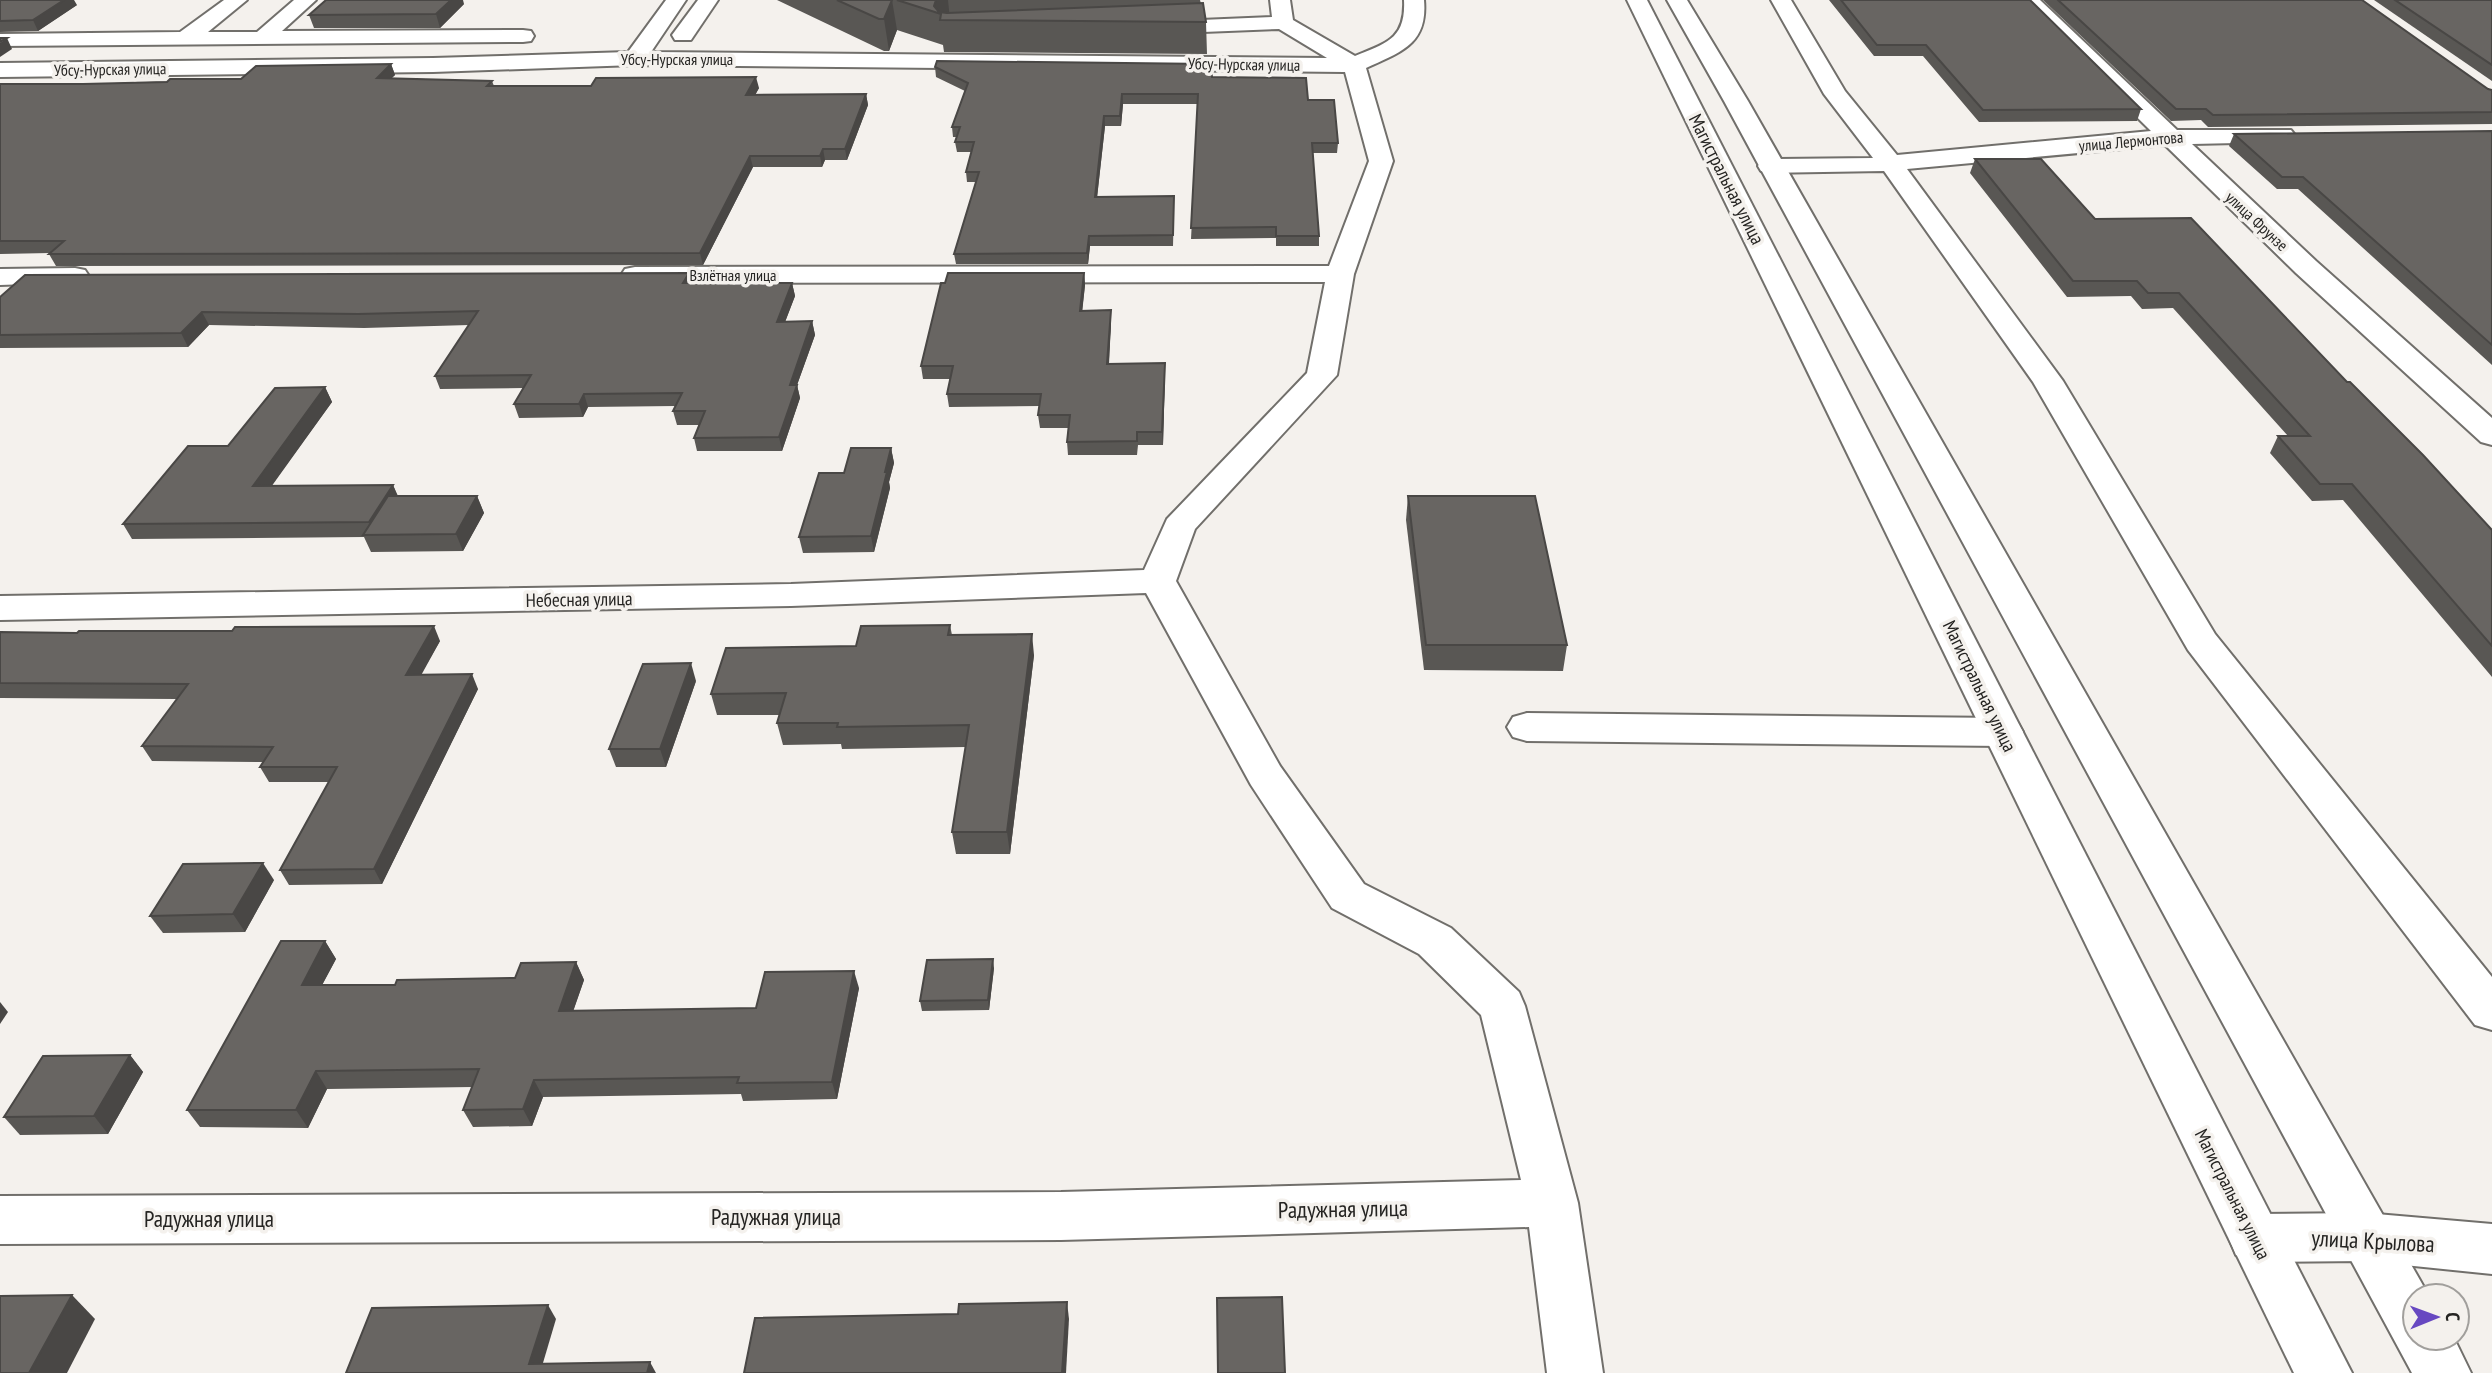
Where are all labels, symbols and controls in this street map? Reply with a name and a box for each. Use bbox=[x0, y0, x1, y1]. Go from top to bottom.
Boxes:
street label: Убсу-Нурская улица bbox=[621, 49, 733, 69]
street label: Убсу-Нурская улица bbox=[1188, 53, 1300, 75]
street label: Убсу-Нурская улица bbox=[54, 58, 166, 80]
street label: Магистральная улица bbox=[1684, 110, 1770, 248]
street label: улица Лермонтова bbox=[2078, 126, 2184, 156]
street label: улица Фрунзе bbox=[2222, 187, 2292, 255]
street label: Взлётная улица bbox=[689, 265, 777, 285]
street label: Небесная улица bbox=[525, 586, 633, 612]
street label: Магистральная улица bbox=[1938, 616, 2022, 756]
street label: Магистральная улица bbox=[2190, 1125, 2276, 1263]
street label: Радужная улица bbox=[1278, 1193, 1408, 1224]
street label: Радужная улица bbox=[711, 1202, 841, 1231]
street label: Радужная улица bbox=[144, 1204, 274, 1233]
street label: улица Крылова bbox=[2311, 1223, 2435, 1258]
north arrow bbox=[2401, 1282, 2471, 1352]
text: С bbox=[2441, 1312, 2465, 1322]

